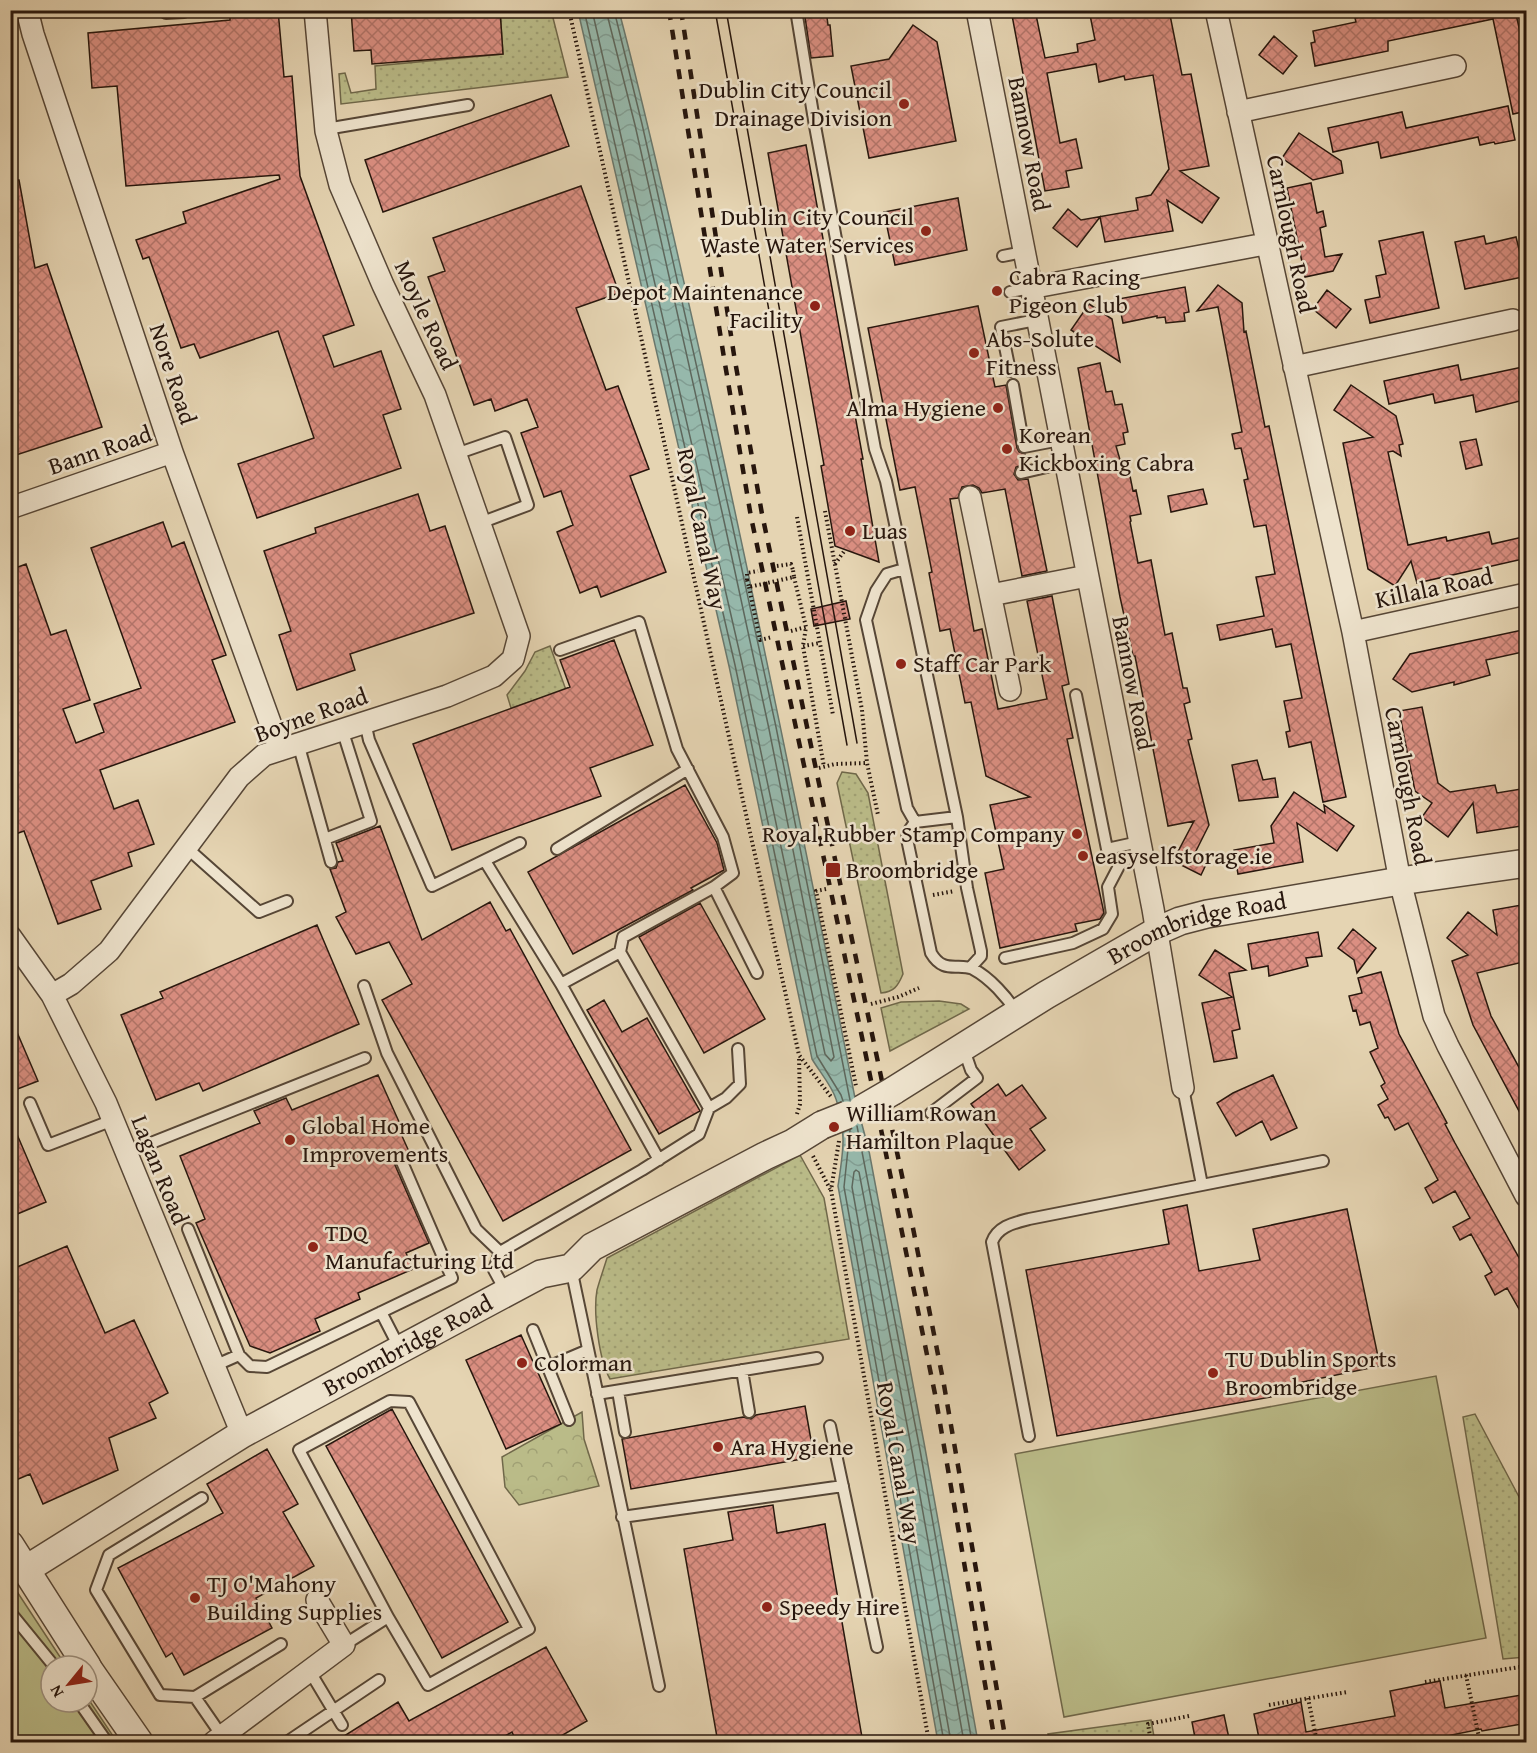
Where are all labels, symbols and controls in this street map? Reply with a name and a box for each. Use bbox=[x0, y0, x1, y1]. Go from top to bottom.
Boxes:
place label: Dublin City Council Drainage Division bbox=[698, 72, 893, 135]
street label: Bannow Road bbox=[999, 74, 1060, 214]
marker: Dublin City Council Drainage Division bbox=[897, 97, 911, 111]
street label: Carnlough Road bbox=[1258, 152, 1325, 316]
place label: Dublin City Council Waste Water Services bbox=[700, 199, 914, 262]
marker: Dublin City Council Waste Water Services bbox=[919, 224, 933, 238]
street label: Moyle Road bbox=[386, 254, 467, 376]
place label: Cabra Racing Pigeon Club bbox=[1009, 259, 1140, 322]
place label: Depot Maintenance Facility bbox=[607, 274, 803, 337]
marker: Cabra Racing Pigeon Club bbox=[990, 284, 1004, 298]
marker: Depot Maintenance Facility bbox=[808, 299, 822, 313]
street label: Nore Road bbox=[141, 319, 206, 429]
place label: Abs-Solute Fitness bbox=[986, 321, 1094, 384]
marker: Abs-Solute Fitness bbox=[967, 346, 981, 360]
place label: Alma Hygiene bbox=[846, 390, 986, 425]
marker: Alma Hygiene bbox=[991, 401, 1005, 415]
street label: Bann Road bbox=[43, 415, 156, 484]
place label: Korean Kickboxing Cabra bbox=[1019, 417, 1195, 480]
marker: Korean Kickboxing Cabra bbox=[1000, 442, 1014, 456]
street label: Royal Canal Way bbox=[668, 445, 737, 613]
place label: Luas bbox=[862, 513, 908, 548]
marker: Luas bbox=[843, 524, 857, 538]
street label: Killala Road bbox=[1372, 558, 1496, 617]
street label: Bannow Road bbox=[1103, 613, 1164, 753]
place label: Staff Car Park bbox=[913, 646, 1052, 681]
marker: Staff Car Park bbox=[894, 657, 908, 671]
street label: Boyne Road bbox=[249, 678, 372, 751]
street label: Carnlough Road bbox=[1376, 704, 1441, 868]
place label: Royal Rubber Stamp Company bbox=[762, 816, 1065, 851]
marker: Royal Rubber Stamp Company bbox=[1070, 827, 1084, 841]
place label: easyselfstorage.ie bbox=[1095, 838, 1273, 873]
marker: easyselfstorage.ie bbox=[1076, 849, 1090, 863]
place label: Broombridge bbox=[846, 852, 978, 887]
marker: Broombridge bbox=[824, 861, 842, 879]
street label: Broombridge Road bbox=[1101, 883, 1289, 973]
place label: William Rowan Hamilton Plaque bbox=[846, 1095, 1014, 1158]
place label: Global Home Improvements bbox=[302, 1108, 448, 1171]
street label: Lagan Road bbox=[123, 1110, 198, 1230]
marker: William Rowan Hamilton Plaque bbox=[827, 1120, 841, 1134]
marker: Global Home Improvements bbox=[283, 1133, 297, 1147]
place label: TDQ Manufacturing Ltd bbox=[325, 1215, 514, 1278]
marker: TDQ Manufacturing Ltd bbox=[306, 1240, 320, 1254]
street label: Broombridge Road bbox=[316, 1285, 499, 1405]
place label: TU Dublin Sports Broombridge bbox=[1225, 1341, 1397, 1404]
place label: Colorman bbox=[534, 1345, 633, 1380]
marker: Colorman bbox=[515, 1356, 529, 1370]
marker: TU Dublin Sports Broombridge bbox=[1206, 1366, 1220, 1380]
street label: Royal Canal Way bbox=[868, 1379, 931, 1547]
place label: Ara Hygiene bbox=[730, 1429, 853, 1464]
marker: Ara Hygiene bbox=[711, 1440, 725, 1454]
place label: TJ O'Mahony Building Supplies bbox=[207, 1566, 382, 1629]
place label: Speedy Hire bbox=[779, 1589, 900, 1624]
marker: TJ O'Mahony Building Supplies bbox=[188, 1591, 202, 1605]
marker: Speedy Hire bbox=[760, 1600, 774, 1614]
north arrow bbox=[39, 1654, 99, 1714]
text: N bbox=[43, 1681, 69, 1702]

